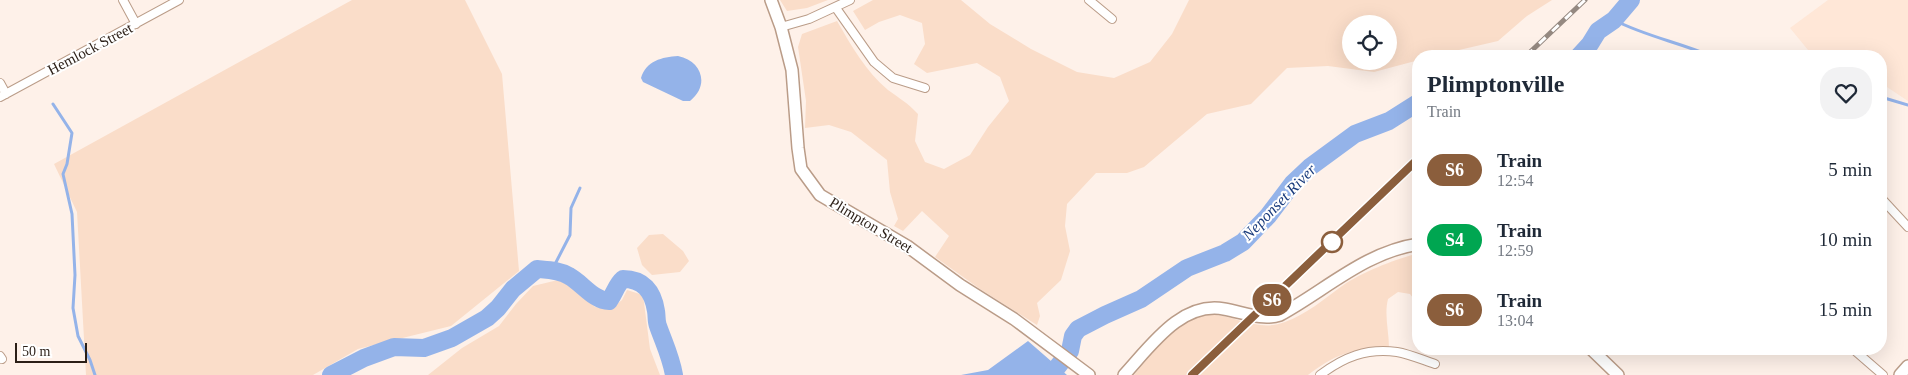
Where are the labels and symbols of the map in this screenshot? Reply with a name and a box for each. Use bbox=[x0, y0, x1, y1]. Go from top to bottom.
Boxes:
street label: Hemlock Street bbox=[45, 20, 136, 78]
water label: Neponset River bbox=[1238, 160, 1320, 245]
street label: Plimpton Street bbox=[827, 194, 916, 256]
unlabelled marker bbox=[1321, 231, 1343, 253]
line badge: S6 bbox=[1250, 284, 1294, 316]
scale bar bbox=[15, 340, 88, 363]

